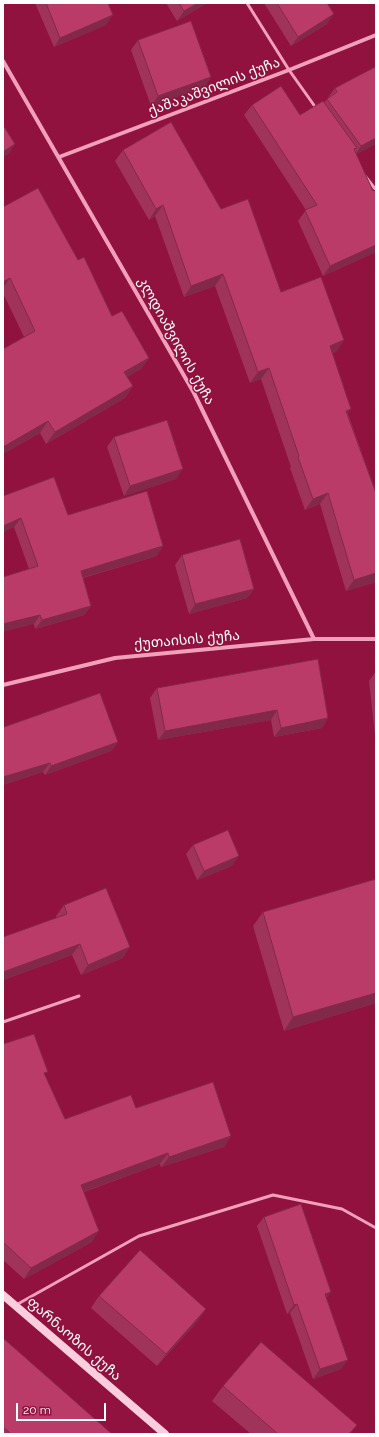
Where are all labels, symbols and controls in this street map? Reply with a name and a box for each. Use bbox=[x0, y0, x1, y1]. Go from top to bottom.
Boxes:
street label: ქაშაკაშვილის ქუჩა bbox=[146, 54, 282, 120]
street label: კლდიაშვილის ქუჩა bbox=[134, 274, 218, 408]
street label: ქუთაისის ქუჩა bbox=[133, 627, 241, 653]
street label: ფარნაოზის ქუჩა bbox=[23, 1294, 125, 1384]
scale bar bbox=[18, 1395, 108, 1421]
text: 20 m bbox=[23, 1403, 51, 1417]

